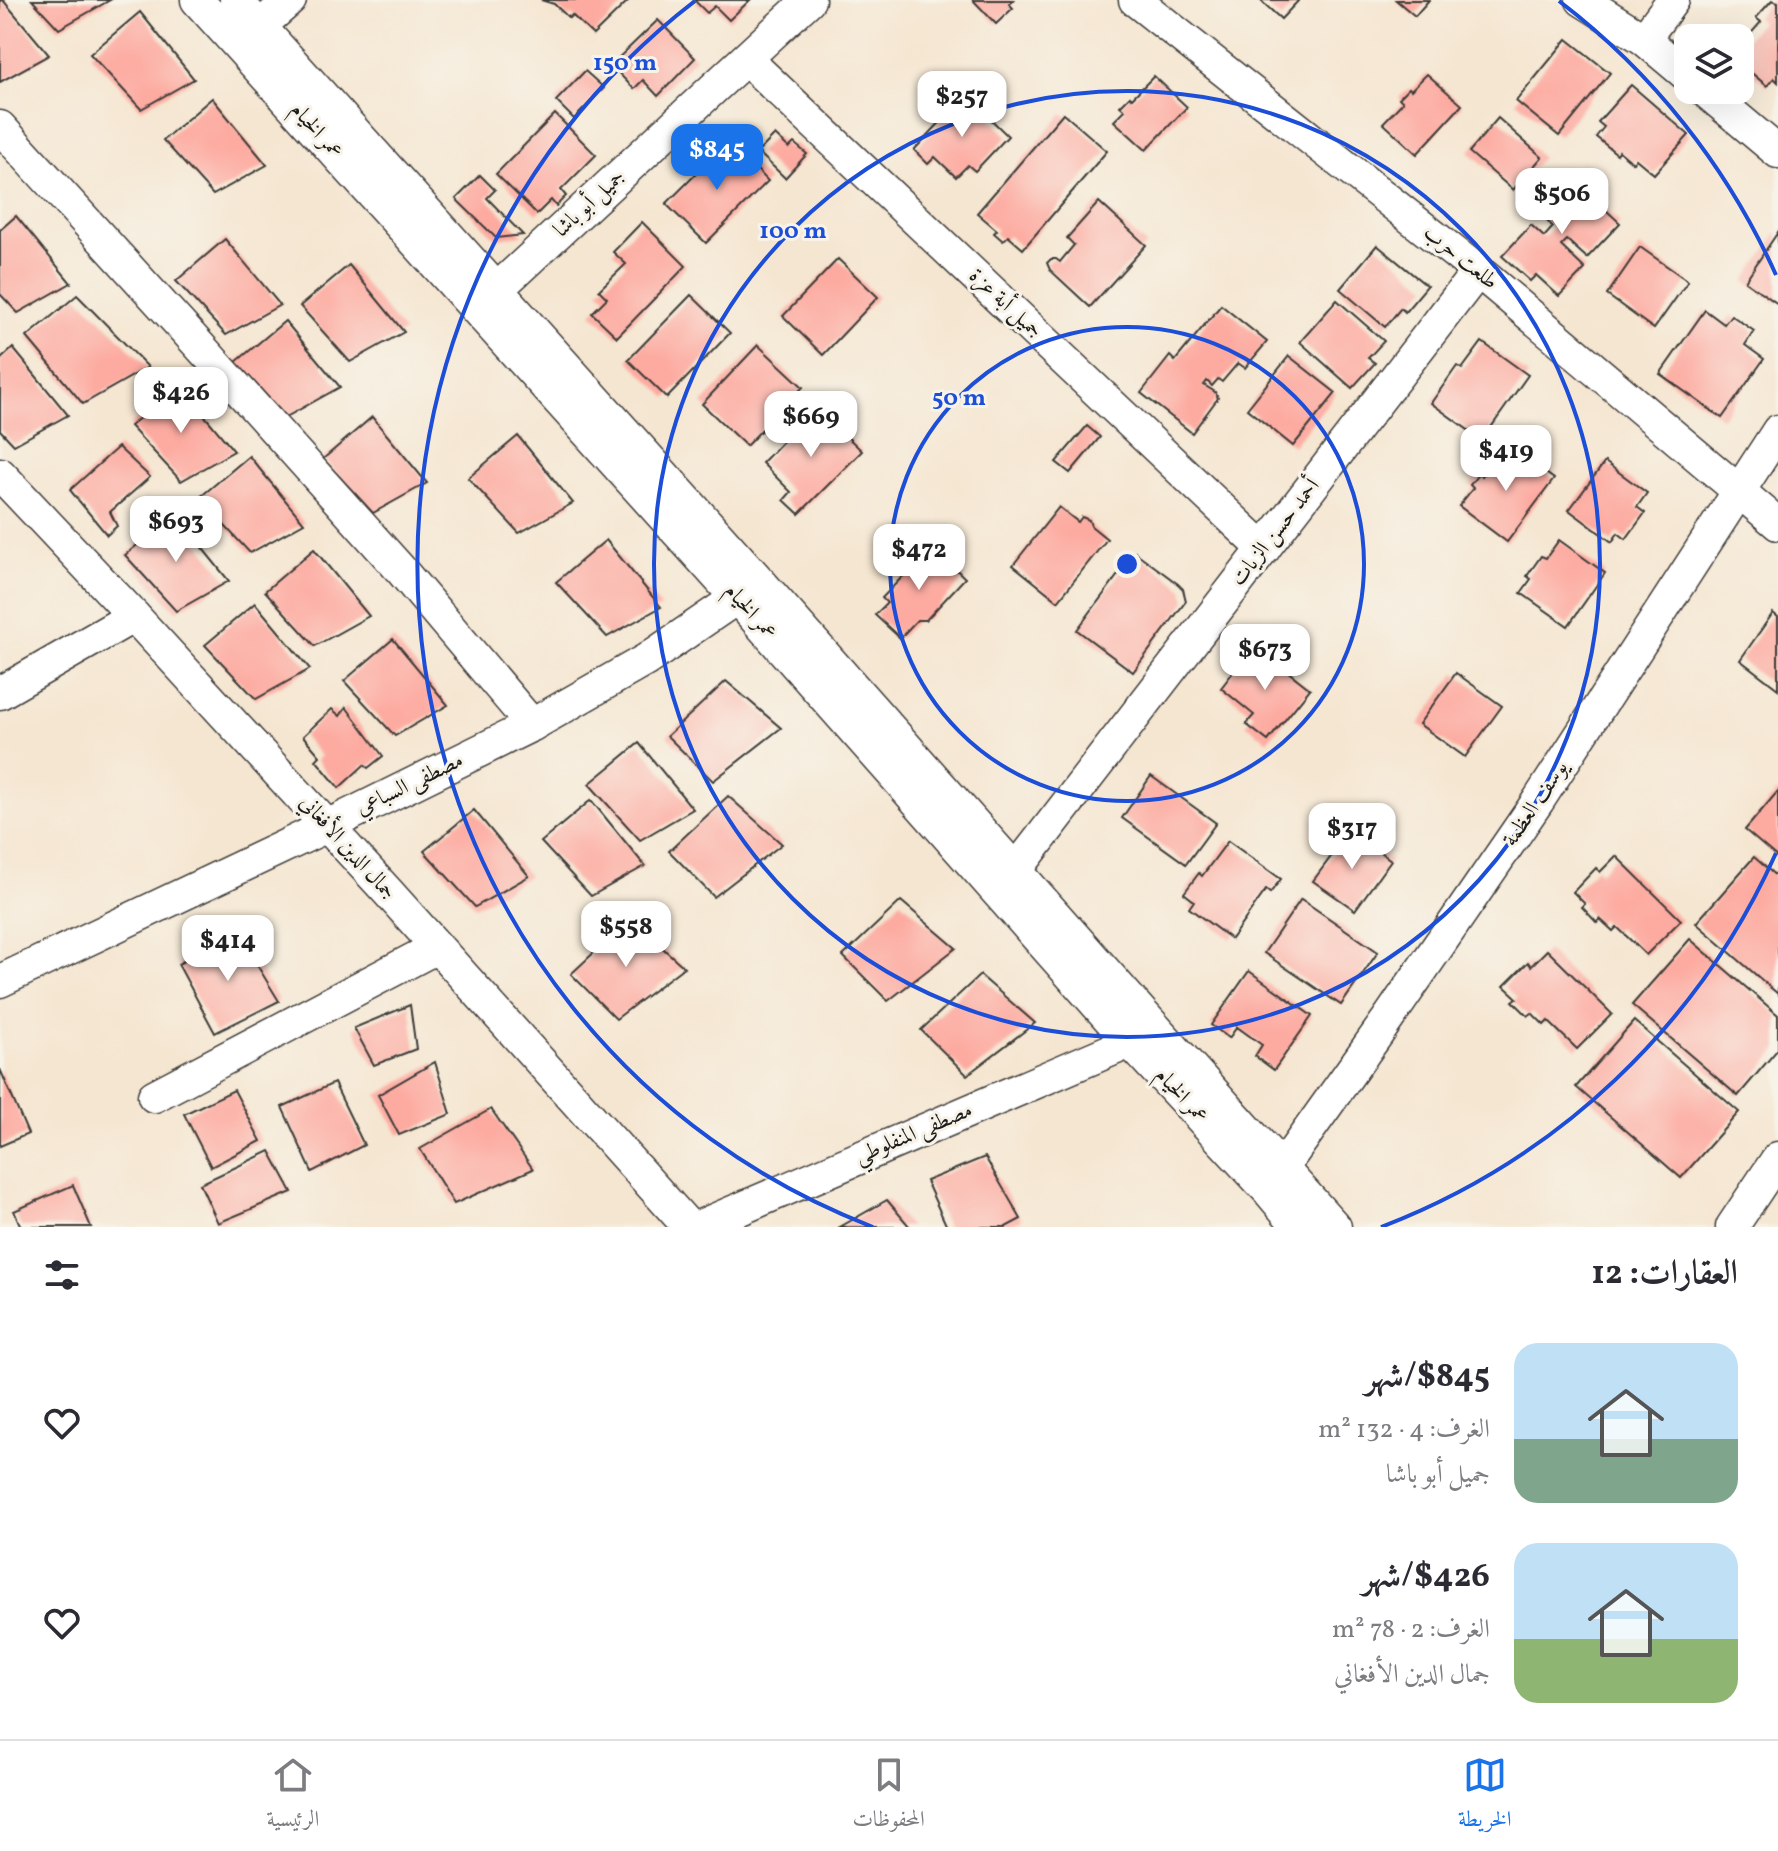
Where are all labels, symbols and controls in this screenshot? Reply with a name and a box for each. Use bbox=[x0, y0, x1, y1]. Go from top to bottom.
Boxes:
map controls bbox=[1674, 24, 1754, 104]
button: layers bbox=[1674, 24, 1754, 104]
text: 150 m bbox=[593, 47, 657, 81]
pin: $257 bbox=[915, 71, 1009, 139]
text: $257 bbox=[936, 79, 988, 115]
street label: عمر الخيام bbox=[281, 96, 350, 167]
pin: $845 bbox=[670, 124, 764, 192]
text: $845 bbox=[689, 132, 745, 168]
street label: جميل أبو باشا bbox=[546, 161, 633, 245]
pin: $506 bbox=[1515, 168, 1609, 236]
text: $506 bbox=[1533, 176, 1591, 212]
text: 100 m bbox=[759, 215, 827, 249]
street label: طلعت حرب bbox=[1416, 218, 1504, 298]
street label: جميل أبة عزة bbox=[961, 260, 1050, 346]
pin: $426 bbox=[134, 367, 228, 435]
text: $426 bbox=[152, 375, 210, 411]
text: 50 m bbox=[932, 382, 986, 416]
pin: $669 bbox=[764, 391, 858, 459]
text: $669 bbox=[782, 399, 840, 435]
pin: $419 bbox=[1459, 425, 1553, 493]
text: $419 bbox=[1478, 433, 1534, 469]
street label: أحمد حسن الزيات bbox=[1222, 471, 1328, 593]
pin: $693 bbox=[129, 496, 223, 564]
text: $693 bbox=[148, 504, 204, 540]
pin: $472 bbox=[872, 524, 966, 592]
text: $472 bbox=[891, 532, 947, 568]
centre of rings bbox=[1113, 550, 1141, 578]
street label: عمر الخيام bbox=[715, 577, 784, 648]
pin: $673 bbox=[1218, 624, 1312, 692]
text: $673 bbox=[1238, 632, 1292, 668]
street label: مصطفى السباعي bbox=[351, 746, 469, 825]
street label: يوسف العظمة bbox=[1496, 753, 1577, 853]
street label: جمال الدين الأفغاني bbox=[291, 787, 404, 908]
pin: $317 bbox=[1305, 803, 1399, 871]
text: $317 bbox=[1327, 811, 1377, 847]
pin: $558 bbox=[579, 901, 673, 969]
text: $558 bbox=[599, 909, 653, 945]
pin: $414 bbox=[181, 915, 275, 983]
text: $414 bbox=[200, 923, 256, 959]
street label: عمر الخيام bbox=[1146, 1061, 1215, 1132]
street label: مصطفى المنفلوطي bbox=[850, 1095, 979, 1175]
text: العقارات: 12 bbox=[1591, 1251, 1738, 1298]
icon: filters bbox=[40, 1253, 84, 1297]
text: $845/شهر bbox=[1365, 1354, 1490, 1401]
icon: home bbox=[1578, 1375, 1674, 1471]
icon: heart bbox=[40, 1401, 84, 1445]
text: الغرف: 4 · 132 m² bbox=[1318, 1412, 1490, 1448]
text: جميل أبو باشا bbox=[1386, 1457, 1490, 1493]
text: $426/شهر bbox=[1362, 1554, 1490, 1601]
icon: home bbox=[1578, 1575, 1674, 1671]
icon: heart bbox=[40, 1601, 84, 1645]
text: الغرف: 2 · 78 m² bbox=[1332, 1612, 1490, 1648]
text: جمال الدين الأفغاني bbox=[1334, 1657, 1490, 1693]
tab: الرئيسية bbox=[267, 1753, 319, 1840]
tab: المحفوظات bbox=[852, 1753, 925, 1840]
tab: الخريطة bbox=[1458, 1753, 1511, 1840]

